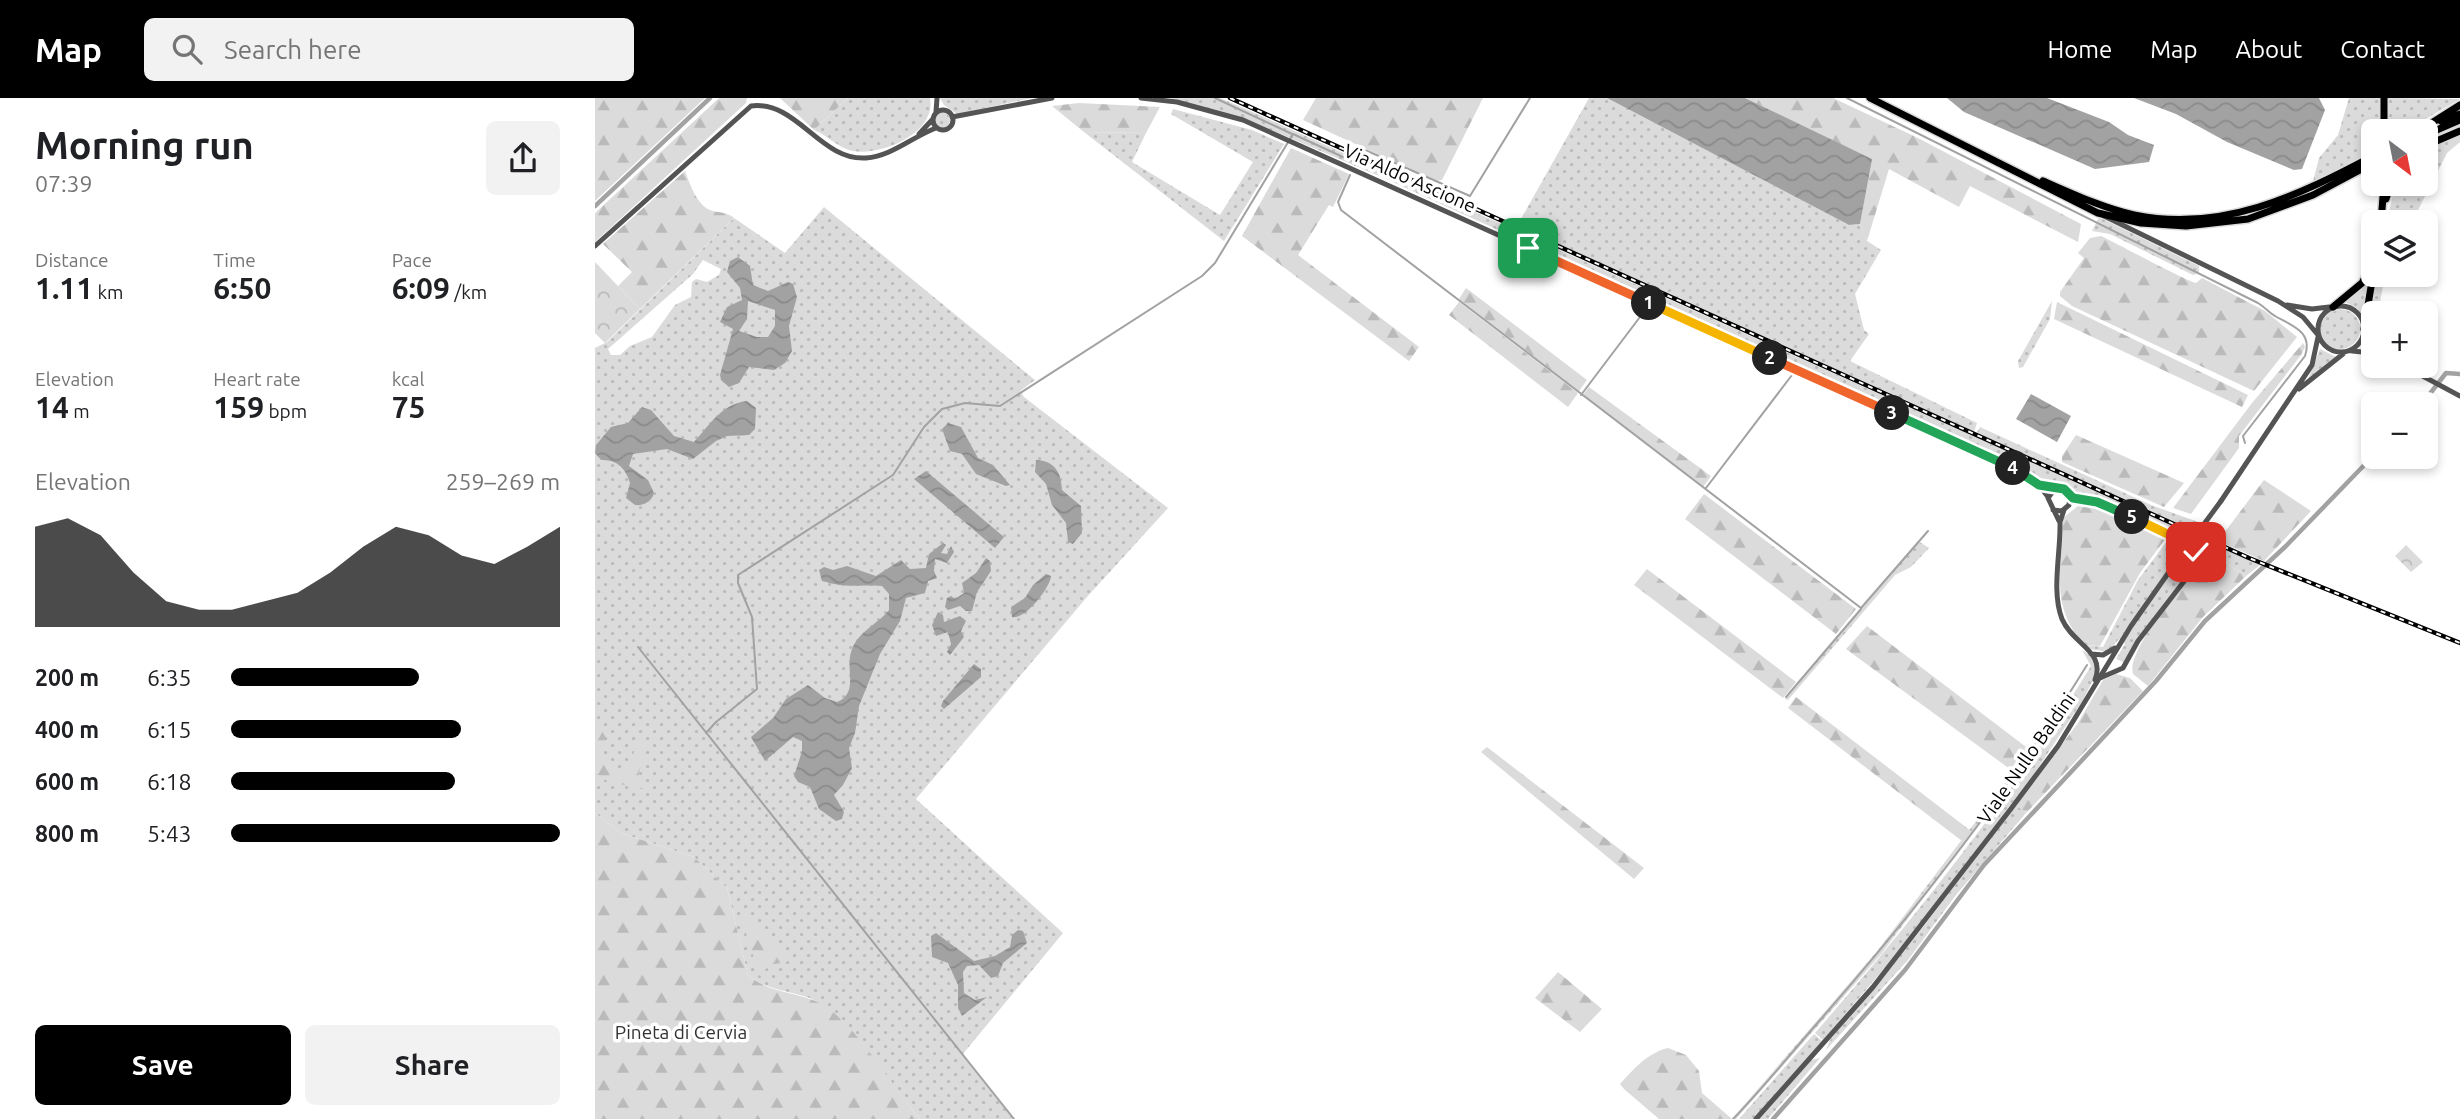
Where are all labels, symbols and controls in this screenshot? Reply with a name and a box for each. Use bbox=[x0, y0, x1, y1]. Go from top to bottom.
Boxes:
search box bbox=[144, 18, 634, 81]
icon: search bbox=[168, 30, 206, 68]
text: Map bbox=[35, 31, 102, 68]
text: Search here bbox=[224, 35, 362, 64]
text: Home bbox=[2047, 36, 2112, 63]
text: Map bbox=[2150, 36, 2197, 63]
text: About bbox=[2235, 36, 2302, 63]
text: Contact bbox=[2340, 36, 2425, 63]
north arrow bbox=[2361, 119, 2438, 196]
map controls bbox=[2361, 119, 2438, 469]
button: share bbox=[486, 121, 560, 195]
text: Morning run bbox=[35, 124, 254, 166]
street label: Via Aldo Ascione bbox=[1341, 139, 1479, 217]
text: 07:39 bbox=[35, 171, 93, 196]
button: layers bbox=[2361, 210, 2438, 287]
pin bbox=[1498, 218, 1558, 278]
icon: arrive bbox=[1509, 229, 1547, 267]
text: Distance bbox=[35, 249, 109, 271]
text: Time bbox=[213, 249, 256, 271]
text: Pace bbox=[392, 249, 432, 271]
text: 1.11 bbox=[35, 271, 93, 305]
text: 6:50 bbox=[213, 271, 271, 305]
text: 6:09 bbox=[392, 271, 450, 305]
text: km bbox=[93, 281, 123, 303]
text: /km bbox=[450, 281, 487, 303]
pin: 1 bbox=[1631, 286, 1667, 320]
text: 1 bbox=[1643, 291, 1654, 313]
button: + bbox=[2361, 301, 2438, 378]
pin: 2 bbox=[1753, 341, 1787, 376]
text: 2 bbox=[1764, 346, 1775, 368]
text: Elevation bbox=[35, 368, 114, 390]
text: Heart rate bbox=[213, 368, 301, 390]
text: kcal bbox=[392, 368, 424, 390]
text: 14 bbox=[35, 390, 69, 424]
text: 159 bbox=[213, 390, 264, 424]
text: 75 bbox=[392, 390, 426, 424]
button: − bbox=[2361, 392, 2438, 469]
pin: 3 bbox=[1875, 396, 1909, 430]
text: m bbox=[69, 400, 90, 422]
text: bpm bbox=[264, 400, 307, 422]
text: 3 bbox=[1886, 401, 1897, 423]
pin: 4 bbox=[1995, 450, 2031, 486]
text: 4 bbox=[2007, 456, 2018, 478]
text: Elevation bbox=[35, 469, 131, 494]
text: 259–269 m bbox=[446, 469, 560, 494]
pin: 5 bbox=[2115, 500, 2149, 534]
text: 5 bbox=[2126, 505, 2137, 527]
pin bbox=[2166, 522, 2226, 582]
icon: check bbox=[2177, 533, 2215, 571]
text: 200 m bbox=[35, 665, 99, 690]
text: 6:35 bbox=[147, 665, 192, 690]
street label: Viale Nullo Baldini bbox=[1973, 688, 2079, 828]
text: 400 m bbox=[35, 717, 99, 742]
text: 6:15 bbox=[147, 717, 192, 742]
text: 600 m bbox=[35, 769, 99, 794]
text: 6:18 bbox=[147, 769, 192, 794]
text: 800 m bbox=[35, 821, 99, 846]
text: 5:43 bbox=[147, 821, 192, 846]
park label: Pineta di Cervia bbox=[615, 1021, 747, 1043]
button: Save bbox=[35, 1025, 291, 1105]
button: Share bbox=[305, 1025, 560, 1105]

